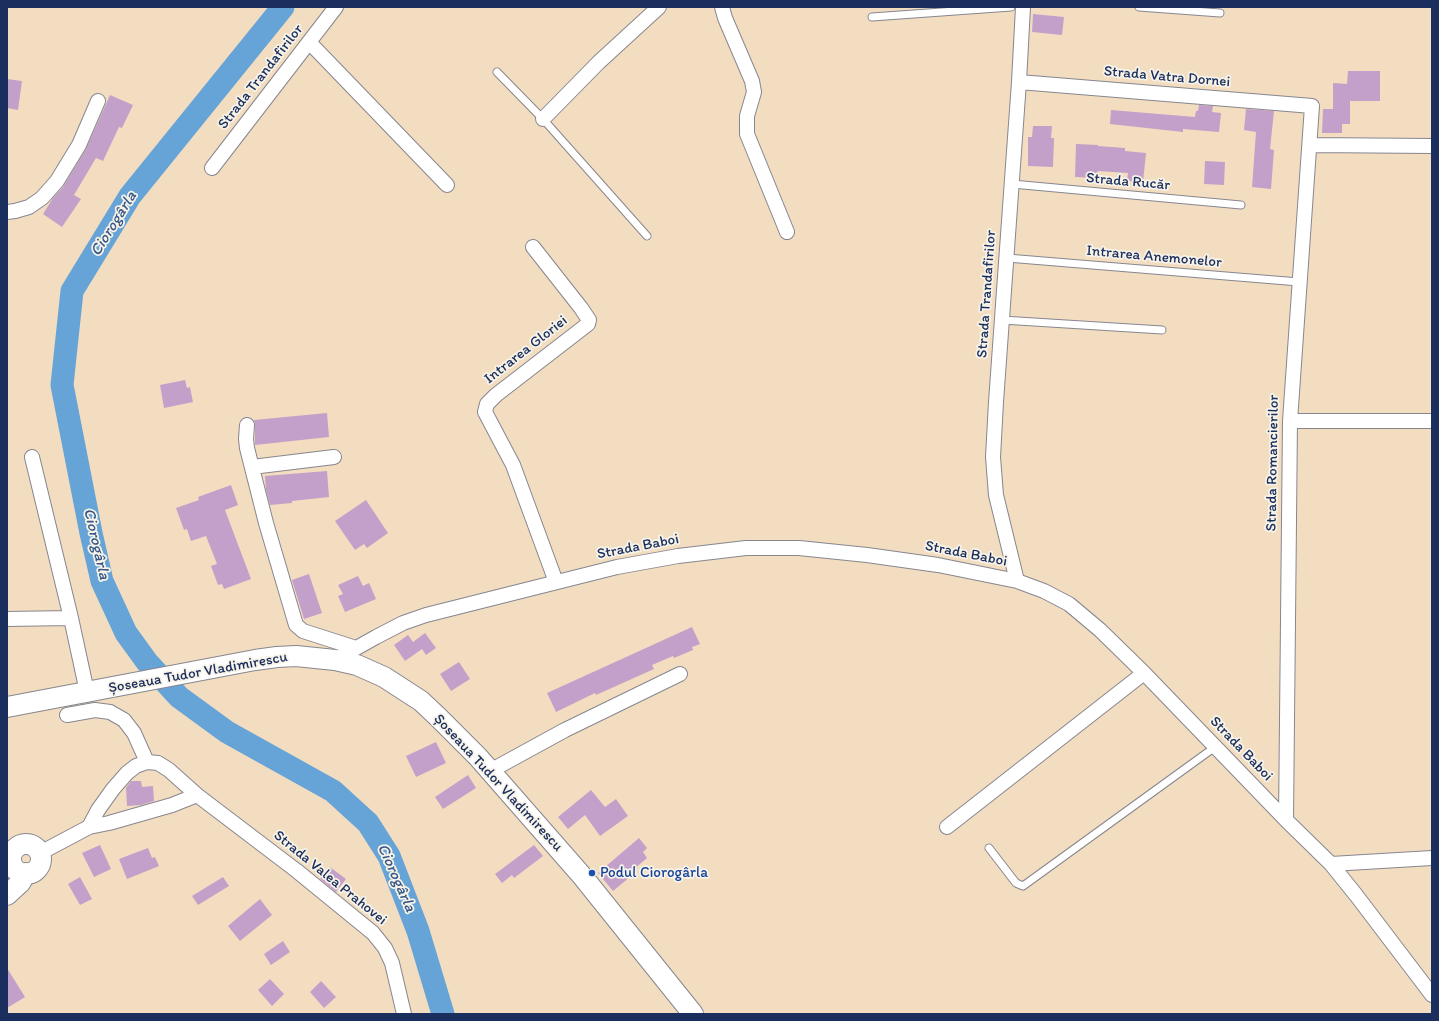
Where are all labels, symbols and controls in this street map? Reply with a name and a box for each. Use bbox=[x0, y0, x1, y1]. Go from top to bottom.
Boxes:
street label: Strada Trandafirilor bbox=[214, 21, 308, 133]
street label: Strada Vatra Dornei bbox=[1103, 63, 1231, 91]
street label: Strada Rucăr bbox=[1085, 169, 1171, 195]
water label: Ciorogârla bbox=[87, 188, 141, 260]
street label: Strada Trandafirilor bbox=[974, 229, 1000, 359]
street label: Intrarea Anemonelor bbox=[1086, 242, 1222, 272]
street label: Intrarea Gloriei bbox=[481, 312, 571, 388]
street label: Strada Romancierilor bbox=[1263, 394, 1283, 532]
water label: Ciorogârla bbox=[78, 506, 114, 582]
street label: Strada Baboi bbox=[595, 530, 681, 564]
street label: Strada Baboi bbox=[923, 537, 1009, 571]
street label: Șoseaua Tudor Vladimirescu bbox=[107, 648, 289, 698]
street label: Șoseaua Tudor Vladimirescu bbox=[430, 710, 566, 856]
street label: Strada Baboi bbox=[1206, 713, 1276, 785]
street label: Strada Valea Prahovei bbox=[270, 827, 390, 929]
water label: Ciorogârla bbox=[372, 841, 420, 915]
place label: Podul Ciorogârla bbox=[600, 864, 708, 882]
marker: Podul Ciorogârla bbox=[587, 868, 597, 878]

